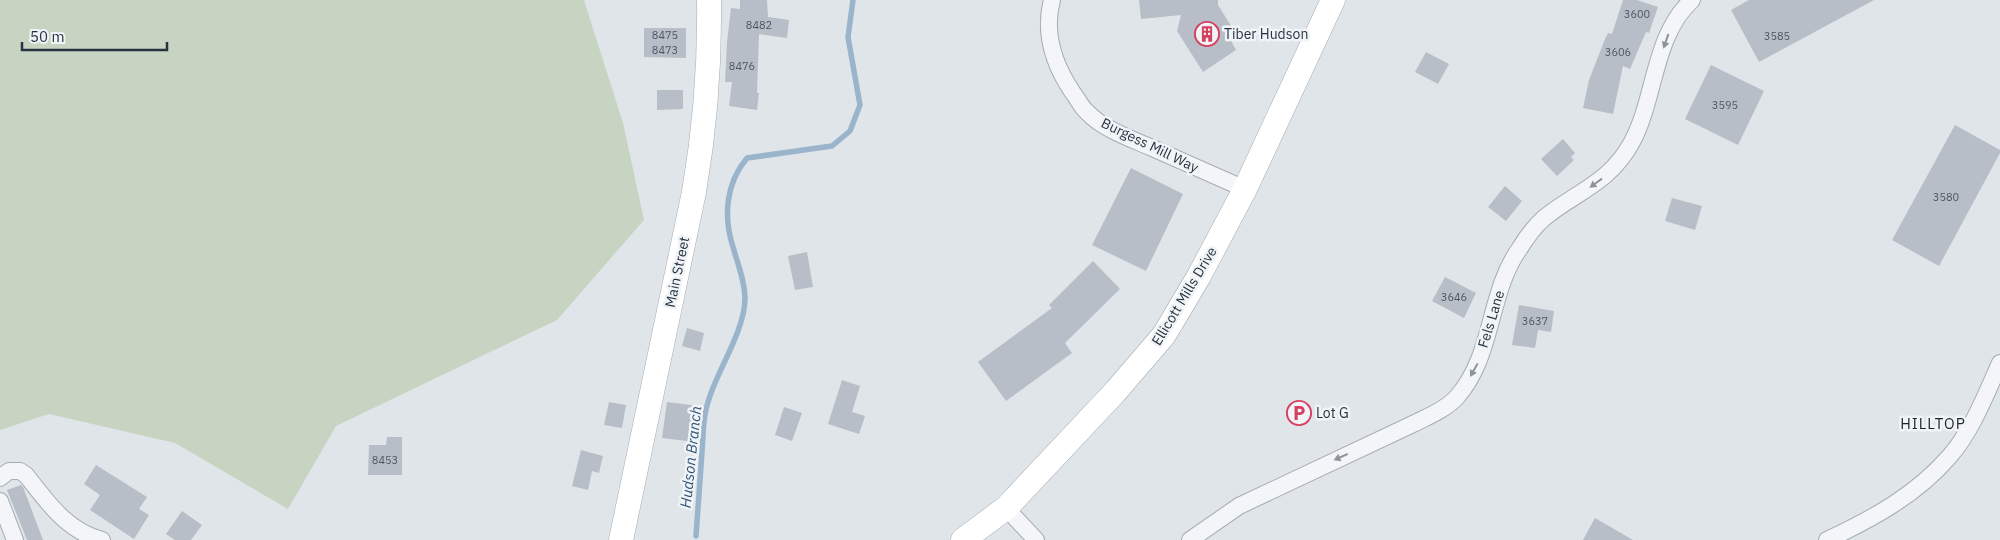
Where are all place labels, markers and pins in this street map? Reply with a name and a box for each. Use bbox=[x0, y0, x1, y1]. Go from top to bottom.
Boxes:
building icon: Tiber Hudson bbox=[1194, 21, 1220, 47]
place label: Tiber Hudson bbox=[1224, 25, 1308, 43]
parking icon: Lot G bbox=[1286, 400, 1312, 426]
place label: Lot G bbox=[1316, 404, 1349, 422]

